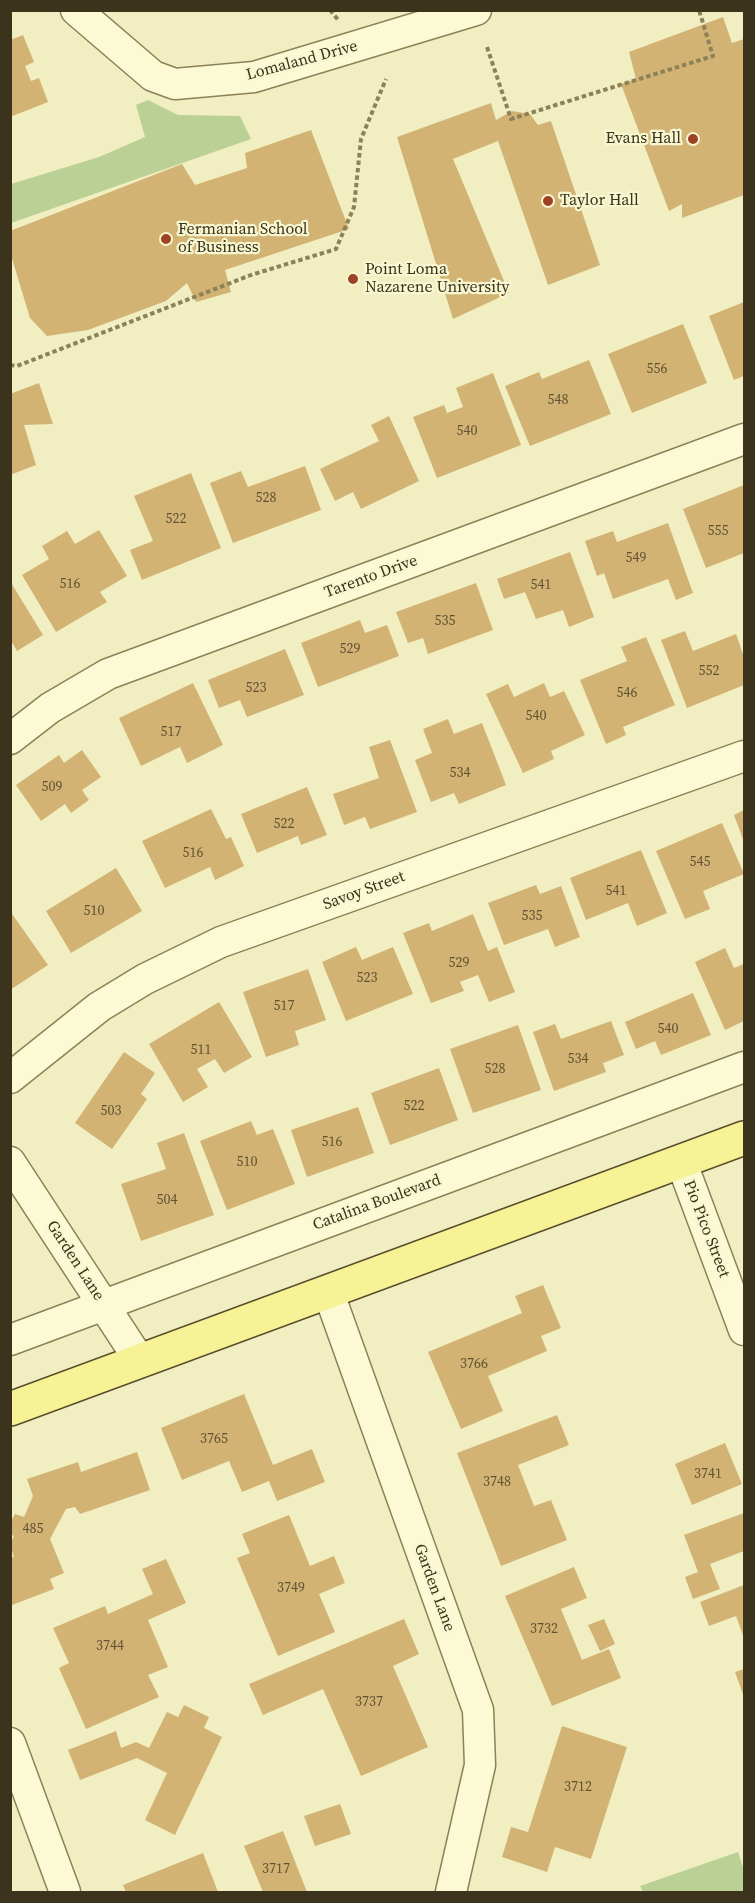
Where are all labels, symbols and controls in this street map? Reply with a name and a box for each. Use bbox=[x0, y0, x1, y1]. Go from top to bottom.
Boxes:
street label: Lomaland Drive bbox=[244, 37, 360, 85]
place label: Evans Hall bbox=[605, 129, 681, 149]
marker: Evans Hall bbox=[686, 132, 700, 146]
place label: Taylor Hall bbox=[560, 191, 639, 211]
marker: Taylor Hall bbox=[541, 194, 555, 208]
place label: Fermanian School of Business bbox=[178, 220, 308, 258]
marker: Fermanian School of Business bbox=[159, 232, 173, 246]
place label: Point Loma Nazarene University bbox=[365, 260, 509, 298]
marker: Point Loma Nazarene University bbox=[346, 272, 360, 286]
house number: 556 bbox=[647, 361, 667, 377]
house number: 548 bbox=[548, 392, 568, 408]
house number: 540 bbox=[457, 423, 477, 439]
house number: 528 bbox=[256, 490, 276, 506]
house number: 522 bbox=[166, 511, 186, 527]
house number: 555 bbox=[708, 523, 728, 539]
house number: 549 bbox=[626, 550, 646, 566]
street label: Tarento Drive bbox=[322, 551, 420, 603]
house number: 516 bbox=[60, 576, 80, 592]
house number: 541 bbox=[531, 577, 551, 593]
house number: 535 bbox=[435, 613, 455, 629]
house number: 529 bbox=[340, 641, 360, 657]
house number: 552 bbox=[699, 663, 719, 679]
house number: 523 bbox=[246, 680, 266, 696]
house number: 546 bbox=[617, 685, 637, 701]
house number: 540 bbox=[526, 708, 546, 724]
house number: 517 bbox=[161, 724, 181, 740]
house number: 534 bbox=[450, 765, 470, 781]
house number: 509 bbox=[42, 779, 62, 795]
house number: 522 bbox=[274, 816, 294, 832]
house number: 516 bbox=[183, 845, 203, 861]
house number: 545 bbox=[690, 854, 710, 870]
street label: Savoy Street bbox=[320, 867, 408, 915]
house number: 541 bbox=[606, 883, 626, 899]
house number: 510 bbox=[84, 903, 104, 919]
house number: 535 bbox=[522, 908, 542, 924]
house number: 529 bbox=[449, 955, 469, 971]
house number: 523 bbox=[357, 970, 377, 986]
house number: 517 bbox=[274, 998, 294, 1014]
house number: 540 bbox=[658, 1021, 678, 1037]
house number: 511 bbox=[191, 1042, 211, 1058]
house number: 534 bbox=[568, 1051, 588, 1067]
house number: 528 bbox=[485, 1061, 505, 1077]
house number: 522 bbox=[404, 1098, 424, 1114]
house number: 503 bbox=[101, 1103, 121, 1119]
house number: 516 bbox=[322, 1134, 342, 1150]
house number: 510 bbox=[237, 1154, 257, 1170]
street label: Catalina Boulevard bbox=[310, 1171, 444, 1235]
street label: Pio Pico Street bbox=[679, 1178, 733, 1280]
house number: 504 bbox=[157, 1192, 177, 1208]
street label: Garden Lane bbox=[42, 1217, 108, 1305]
house number: 3766 bbox=[460, 1356, 488, 1372]
house number: 3765 bbox=[200, 1431, 228, 1447]
house number: 3741 bbox=[694, 1466, 722, 1482]
house number: 3748 bbox=[483, 1474, 511, 1490]
house number: 485 bbox=[23, 1521, 43, 1537]
street label: Garden Lane bbox=[409, 1542, 459, 1634]
house number: 3749 bbox=[277, 1580, 305, 1596]
house number: 3732 bbox=[530, 1621, 558, 1637]
house number: 3744 bbox=[96, 1638, 124, 1654]
house number: 3737 bbox=[355, 1694, 383, 1710]
house number: 3712 bbox=[564, 1779, 592, 1795]
house number: 3717 bbox=[262, 1861, 290, 1877]

